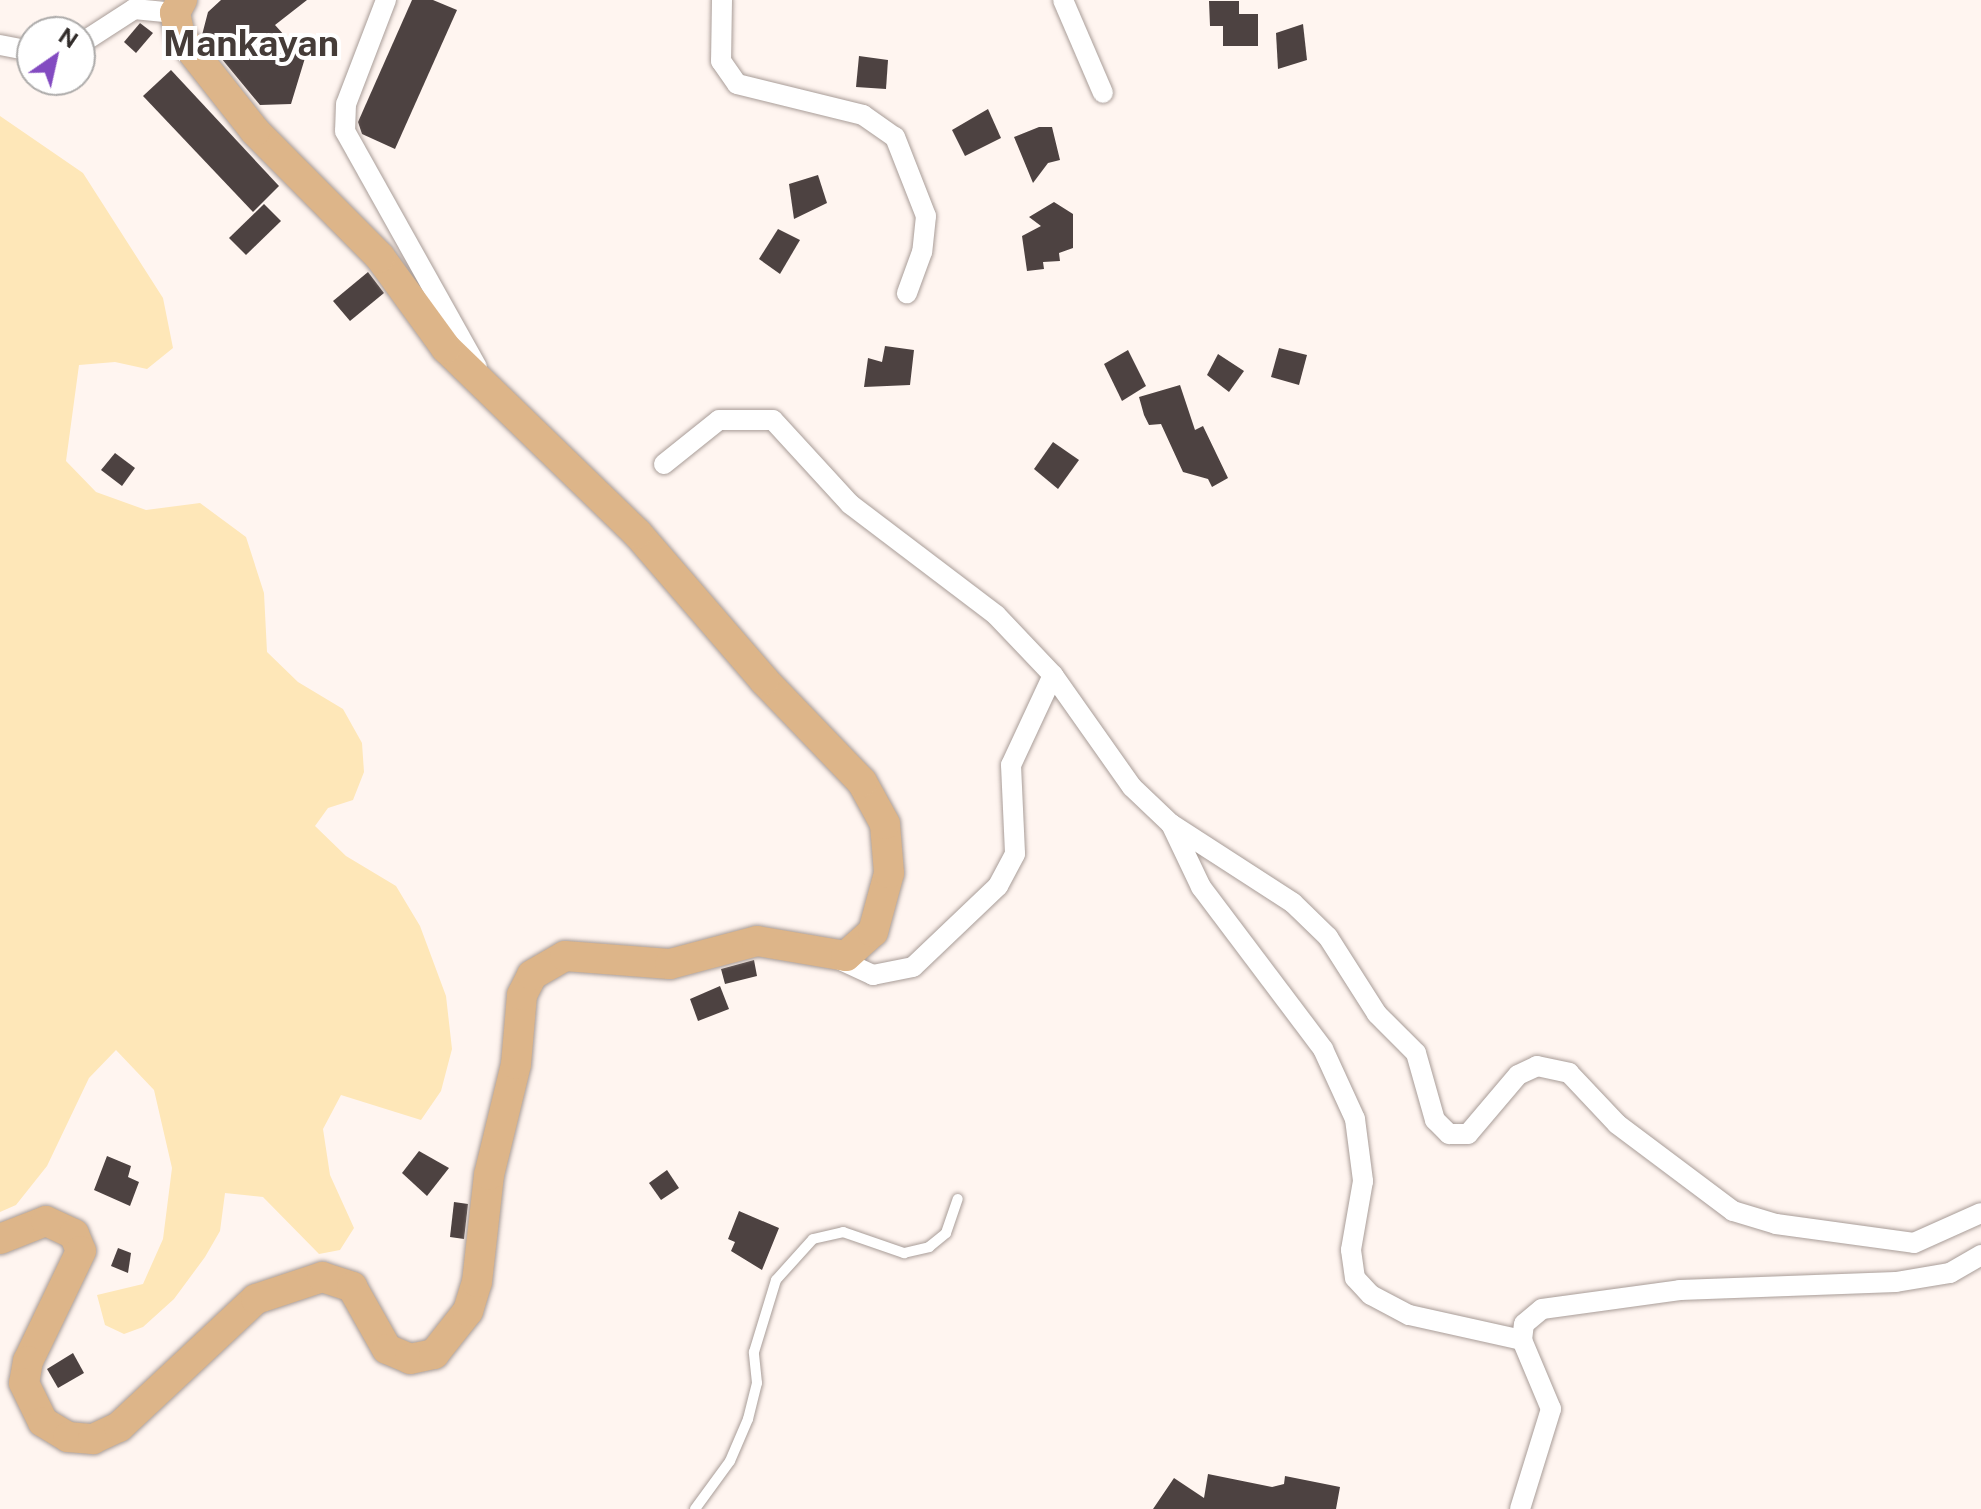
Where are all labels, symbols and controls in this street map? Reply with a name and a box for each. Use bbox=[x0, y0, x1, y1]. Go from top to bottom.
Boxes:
north arrow bbox=[16, 16, 96, 96]
text: N bbox=[54, 22, 83, 53]
district label: Mankayan bbox=[163, 22, 339, 66]

